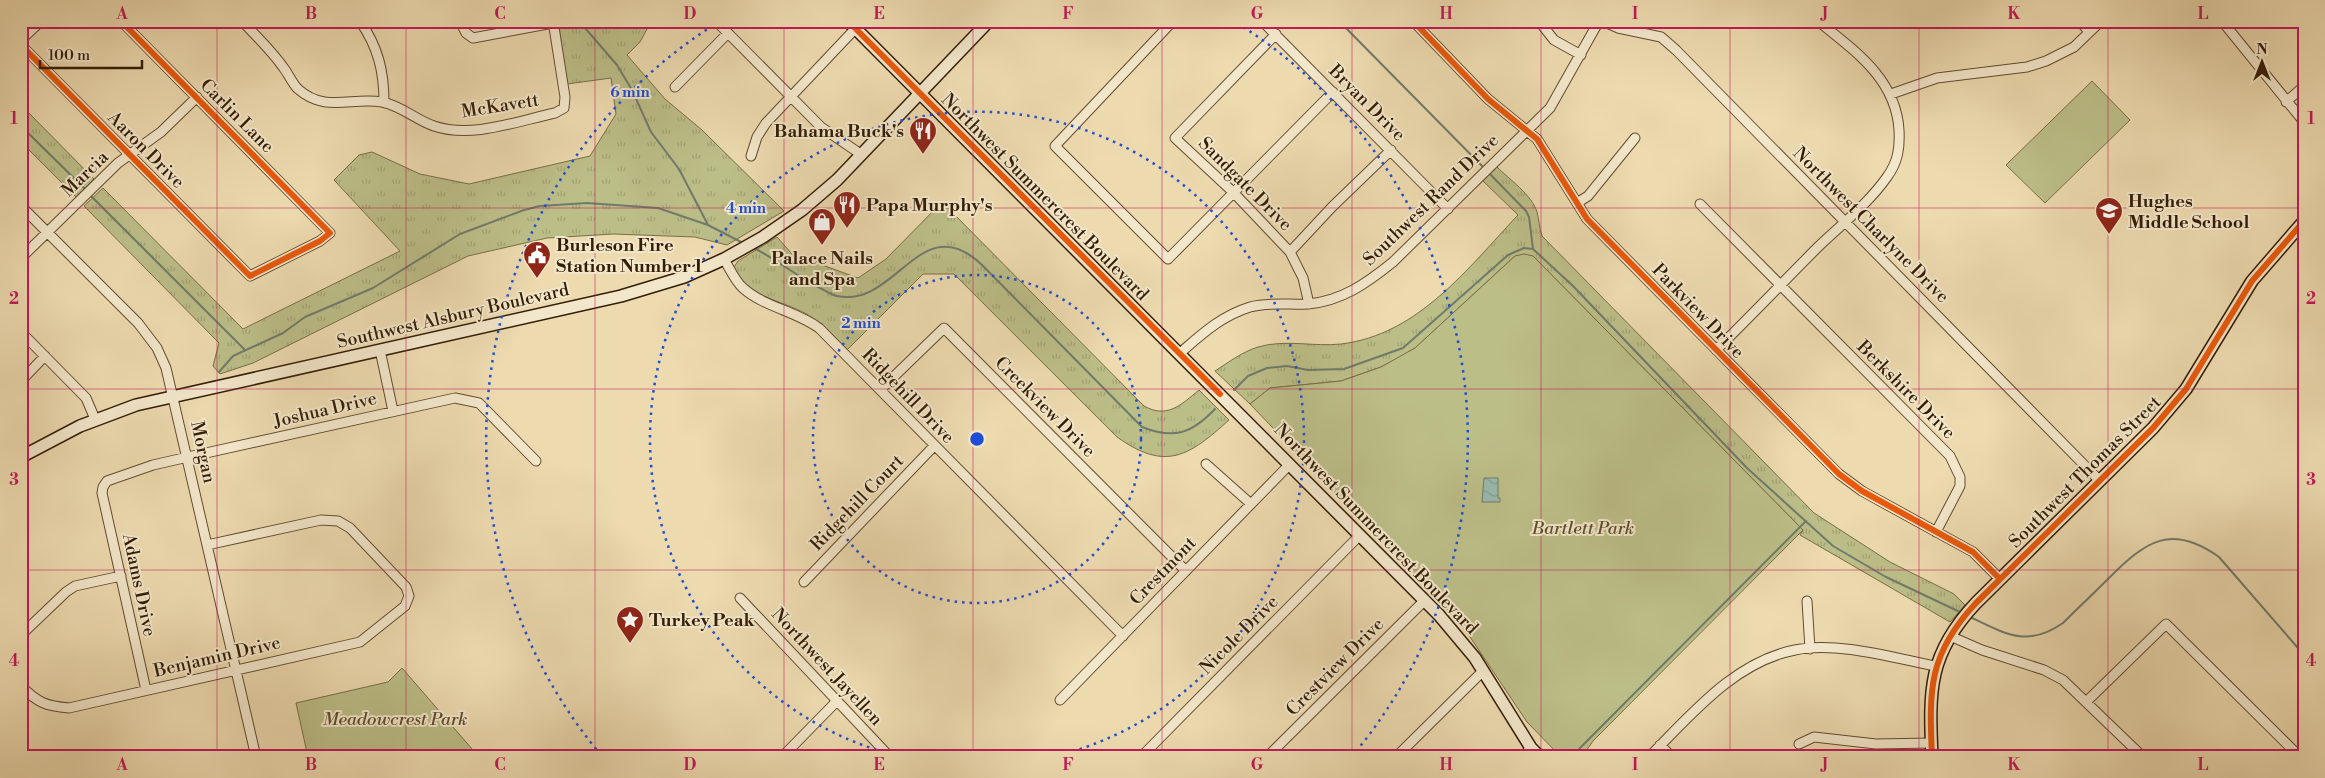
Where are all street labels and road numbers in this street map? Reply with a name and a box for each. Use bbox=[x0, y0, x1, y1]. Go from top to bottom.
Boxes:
street label: Bryan Drive bbox=[1323, 59, 1410, 146]
street label: Carlin Lane bbox=[195, 74, 279, 158]
street label: McKavett bbox=[460, 88, 541, 123]
street label: Northwest Summercrest Boulevard bbox=[936, 88, 1154, 306]
street label: Aaron Drive bbox=[102, 106, 189, 193]
street label: Southwest Rand Drive bbox=[1358, 129, 1504, 271]
street label: Sandgate Drive bbox=[1193, 132, 1297, 236]
street label: Northwest Charlyne Drive bbox=[1788, 142, 1954, 308]
street label: Marcia bbox=[57, 145, 114, 202]
street label: Parkview Drive bbox=[1647, 259, 1749, 363]
street label: Southwest Alsbury Boulevard bbox=[335, 278, 572, 354]
street label: Berkshire Drive bbox=[1851, 335, 1960, 444]
street label: Ridgehill Drive bbox=[857, 344, 959, 448]
street label: Creekview Drive bbox=[990, 352, 1100, 462]
street label: Joshua Drive bbox=[270, 387, 379, 433]
street label: Southwest Thomas Street bbox=[2004, 391, 2166, 553]
street label: Morgan bbox=[185, 419, 221, 485]
street label: Northwest Summercrest Boulevard bbox=[1269, 419, 1484, 640]
street label: Ridgehill Court bbox=[805, 450, 909, 556]
street label: Adams Drive bbox=[117, 530, 161, 639]
street label: Crestmont bbox=[1125, 531, 1202, 610]
street label: Nicole Drive bbox=[1195, 591, 1283, 679]
street label: Northwest Jayellen bbox=[766, 603, 888, 731]
street label: Crestview Drive bbox=[1281, 613, 1389, 721]
street label: Benjamin Drive bbox=[150, 631, 283, 683]

